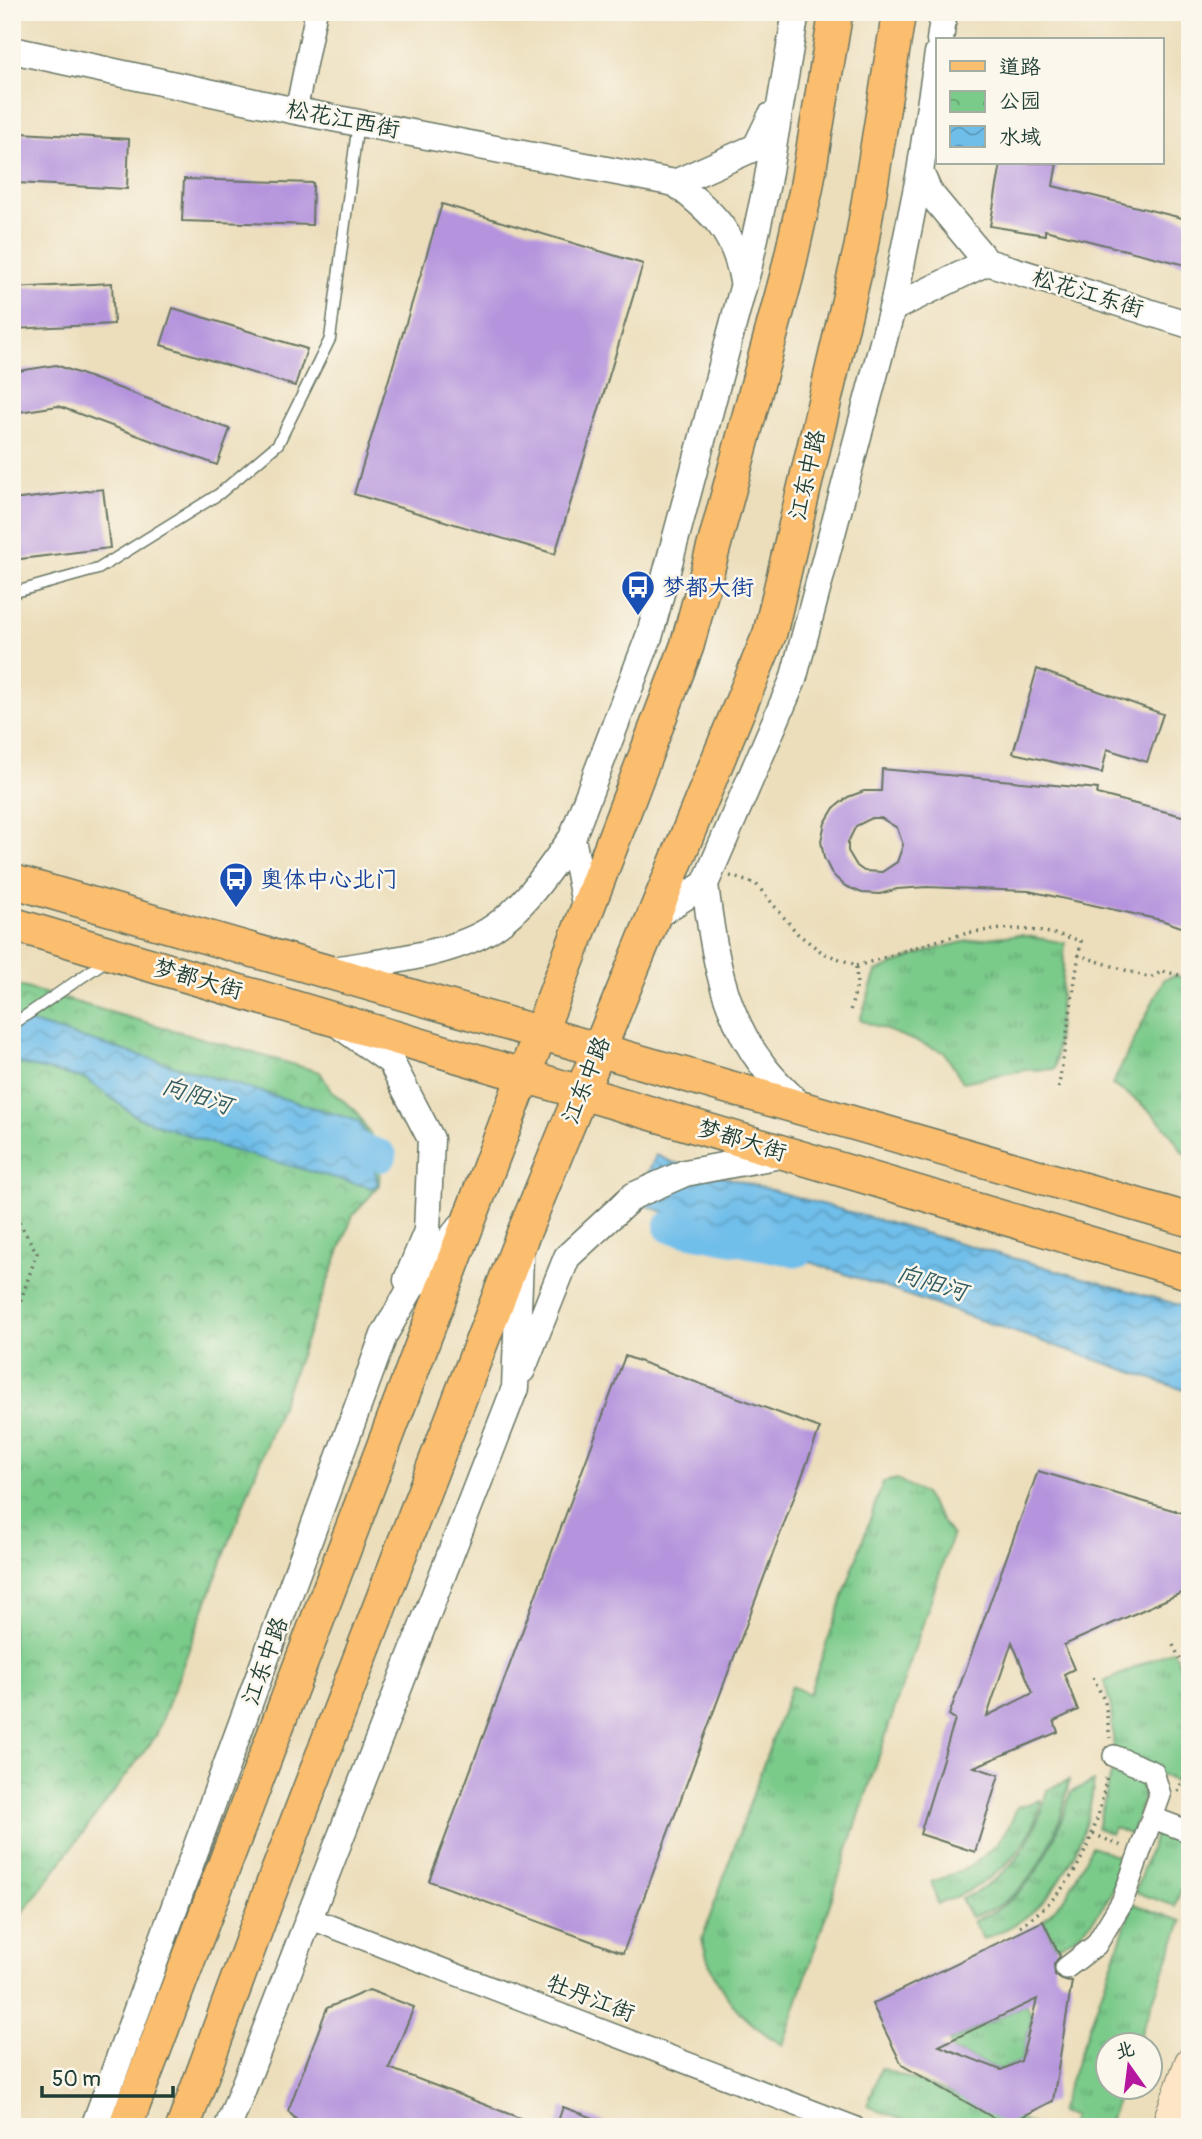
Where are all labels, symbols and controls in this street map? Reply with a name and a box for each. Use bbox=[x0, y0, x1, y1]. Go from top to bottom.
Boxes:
legend bbox=[936, 38, 1164, 164]
text: 道路 bbox=[999, 54, 1041, 81]
text: 公园 bbox=[999, 88, 1041, 115]
street label: 松花江西街 bbox=[284, 94, 402, 144]
text: 水域 bbox=[999, 124, 1041, 151]
street label: 松花江东街 bbox=[1029, 262, 1147, 324]
street label: 江东中路 bbox=[783, 427, 831, 523]
bus stop icon: 梦都大街 bbox=[619, 568, 657, 617]
place label: 梦都大街 bbox=[662, 573, 754, 602]
bus stop icon: 奥体中心北门 bbox=[217, 860, 255, 909]
place label: 奥体中心北门 bbox=[260, 865, 398, 894]
street label: 梦都大街 bbox=[150, 952, 246, 1006]
street label: 江东中路 bbox=[555, 1032, 617, 1128]
water label: 向阳河 bbox=[158, 1071, 240, 1122]
street label: 梦都大街 bbox=[694, 1113, 790, 1167]
water label: 向阳河 bbox=[893, 1259, 974, 1309]
street label: 江东中路 bbox=[236, 1613, 294, 1709]
street label: 牡丹江街 bbox=[543, 1968, 639, 2028]
north arrow bbox=[1094, 2030, 1164, 2100]
text: 北 bbox=[1113, 2037, 1137, 2064]
scale bar bbox=[42, 2055, 173, 2099]
text: 50 m bbox=[52, 2066, 101, 2093]

